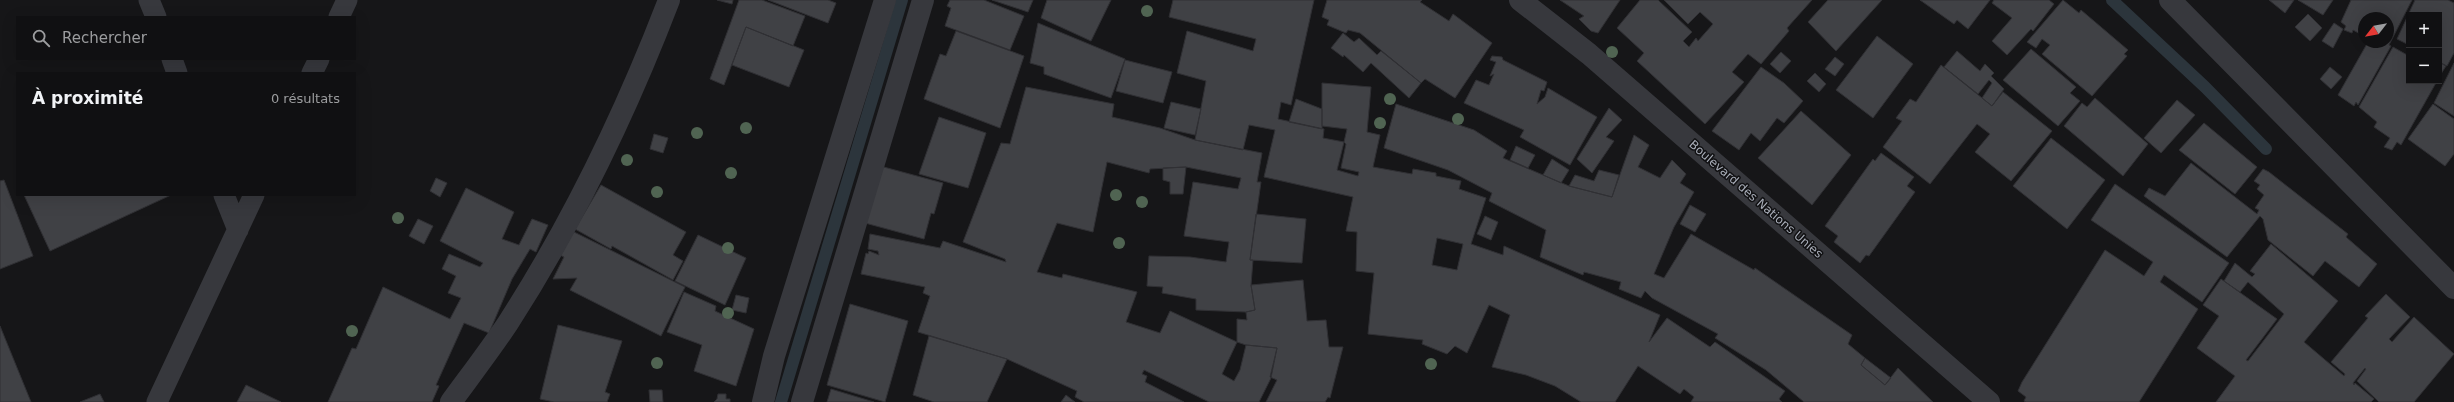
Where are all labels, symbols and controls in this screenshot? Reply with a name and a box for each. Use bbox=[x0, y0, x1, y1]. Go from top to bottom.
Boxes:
north arrow bbox=[2358, 12, 2394, 48]
map controls bbox=[2406, 12, 2442, 84]
button: + bbox=[2406, 12, 2442, 48]
search box bbox=[16, 16, 356, 60]
icon: search bbox=[30, 27, 52, 49]
text: Rechercher bbox=[62, 29, 147, 47]
button: − bbox=[2406, 48, 2442, 84]
text: À proximité bbox=[32, 88, 143, 108]
text: 0 résultats bbox=[271, 91, 340, 106]
street label: Boulevard des Nations Unies bbox=[1686, 137, 1826, 261]

